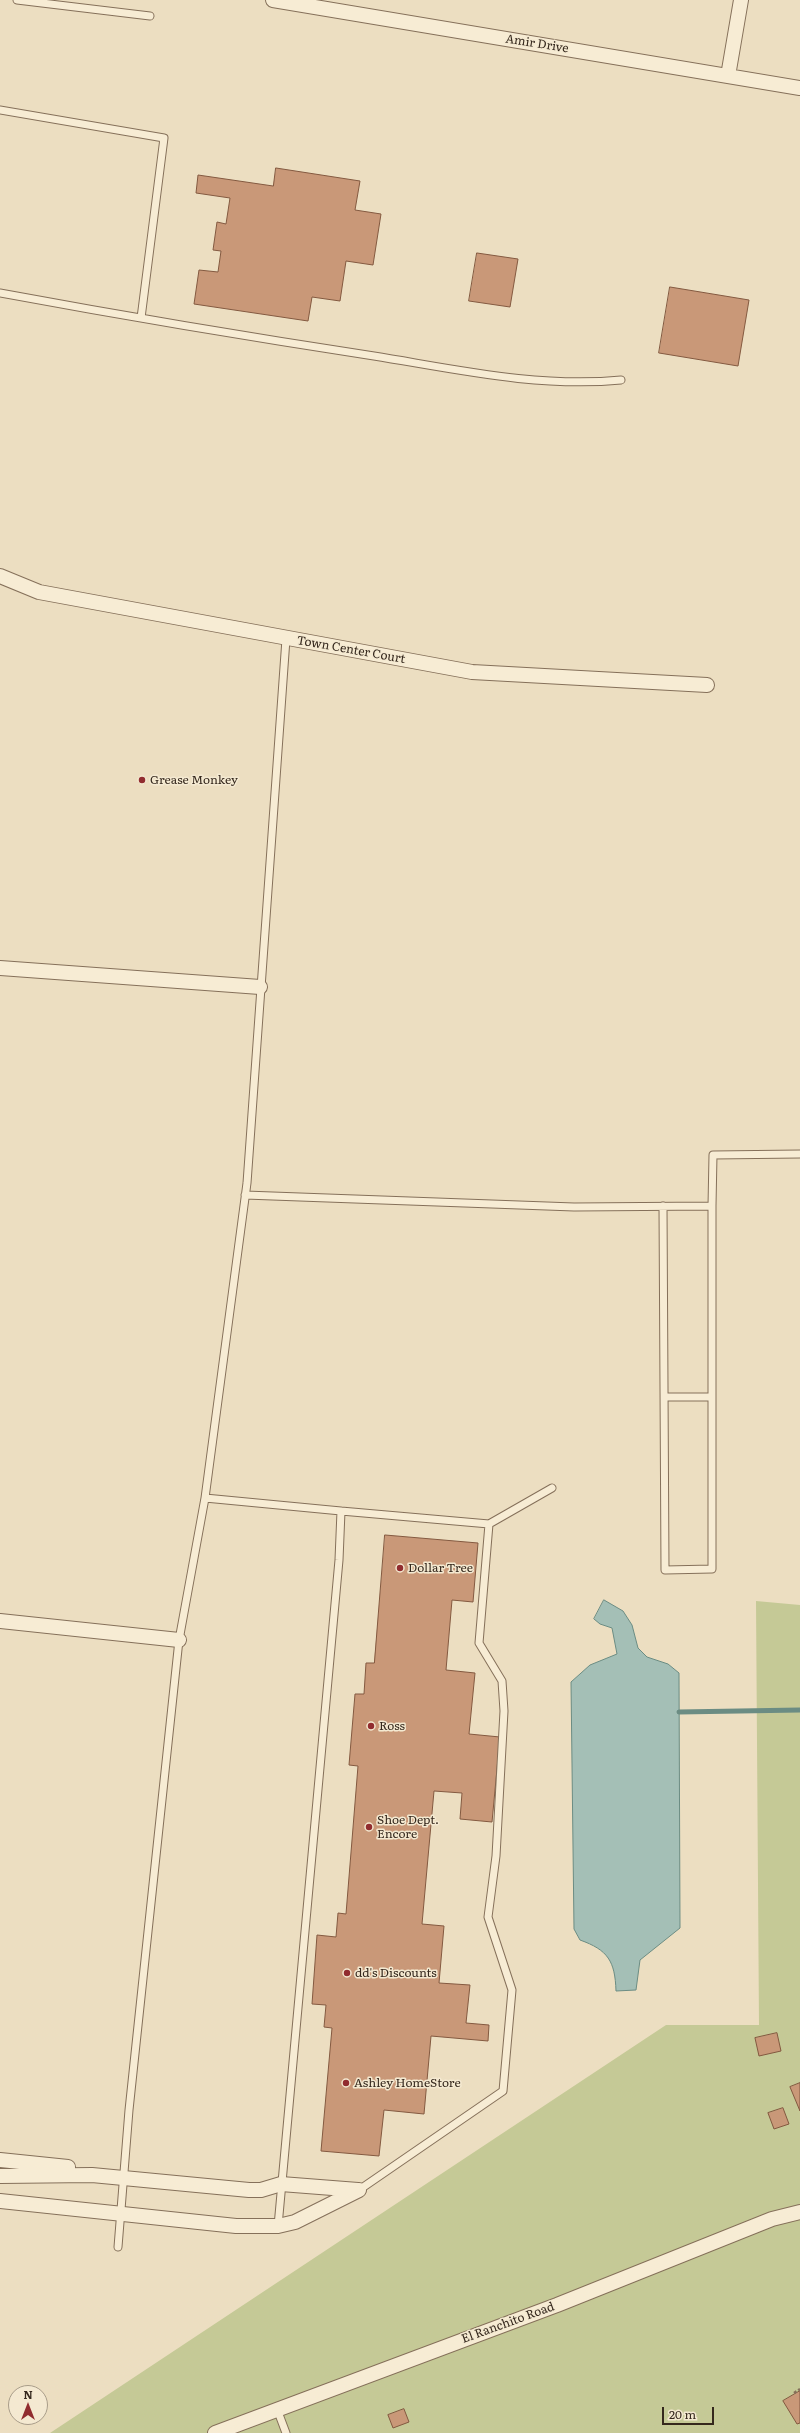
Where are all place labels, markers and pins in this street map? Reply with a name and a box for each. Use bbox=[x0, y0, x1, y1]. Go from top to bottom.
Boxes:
place label: Grease Monkey bbox=[150, 773, 238, 787]
marker: Grease Monkey bbox=[137, 775, 147, 785]
place label: Dollar Tree bbox=[408, 1561, 473, 1575]
marker: Dollar Tree bbox=[395, 1563, 405, 1573]
place label: Ross bbox=[379, 1719, 405, 1733]
marker: Ross bbox=[366, 1721, 376, 1731]
place label: Shoe Dept. Encore bbox=[377, 1813, 439, 1841]
marker: Shoe Dept. Encore bbox=[364, 1822, 374, 1832]
place label: dd's Discounts bbox=[355, 1966, 437, 1980]
marker: dd's Discounts bbox=[342, 1968, 352, 1978]
place label: Ashley HomeStore bbox=[354, 2076, 461, 2090]
marker: Ashley HomeStore bbox=[341, 2078, 351, 2088]

